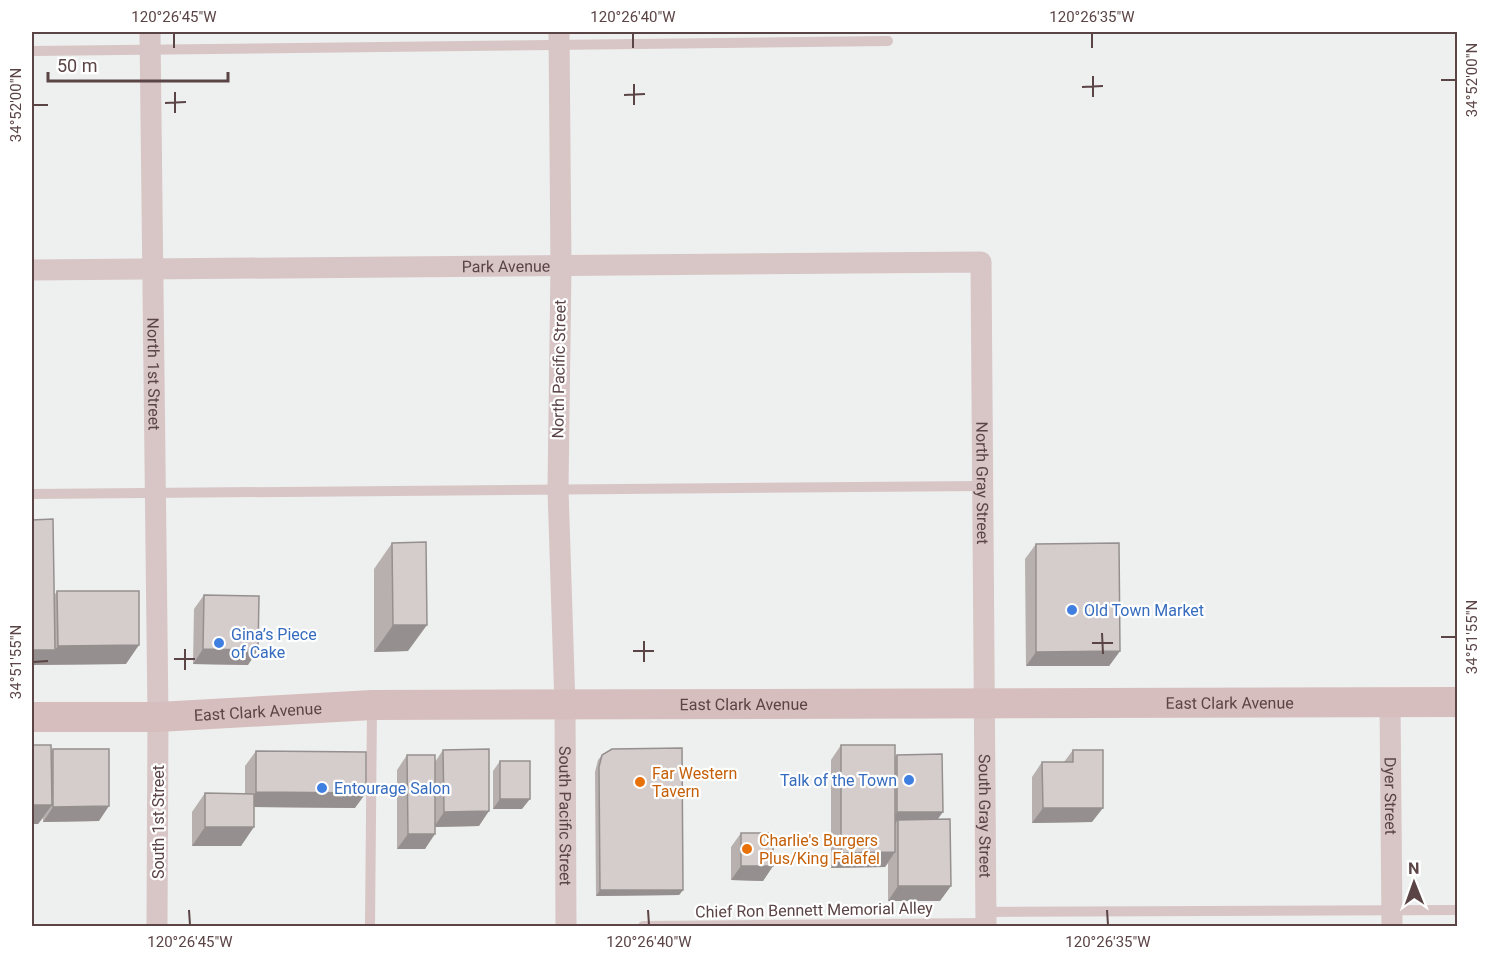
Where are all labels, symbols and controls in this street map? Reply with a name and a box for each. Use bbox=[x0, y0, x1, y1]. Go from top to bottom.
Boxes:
text: 120°26'45"W bbox=[131, 8, 217, 26]
text: 120°26'40"W bbox=[590, 8, 676, 26]
text: 120°26'35"W bbox=[1049, 8, 1135, 26]
text: 34°52'00"N bbox=[1463, 43, 1481, 117]
scale bar bbox=[48, 45, 228, 83]
text: 50 m bbox=[57, 55, 97, 76]
text: 34°52'00"N bbox=[7, 68, 25, 142]
street label: Park Avenue bbox=[462, 256, 550, 276]
street label: North Pacific Street bbox=[548, 299, 570, 439]
street label: North 1st Street bbox=[144, 317, 164, 431]
street label: North Gray Street bbox=[973, 422, 993, 544]
text: 34°51'55"N bbox=[1463, 600, 1481, 674]
place label: Old Town Market bbox=[1084, 601, 1204, 620]
marker: Old Town Market bbox=[1065, 603, 1079, 617]
text: 34°51'55"N bbox=[7, 625, 25, 699]
place label: Gina’s Piece of Cake bbox=[231, 625, 317, 662]
marker: Gina’s Piece of Cake bbox=[212, 636, 226, 650]
street label: East Clark Avenue bbox=[1166, 693, 1294, 712]
street label: East Clark Avenue bbox=[680, 694, 808, 714]
street label: East Clark Avenue bbox=[193, 698, 322, 724]
street label: South Pacific Street bbox=[556, 746, 575, 886]
street label: South Gray Street bbox=[975, 754, 995, 878]
street label: Dyer Street bbox=[1381, 757, 1401, 835]
place label: Far Western Tavern bbox=[652, 764, 737, 801]
street label: South 1st Street bbox=[149, 765, 168, 879]
place label: Talk of the Town bbox=[780, 771, 897, 790]
marker: Talk of the Town bbox=[902, 773, 916, 787]
marker: Far Western Tavern bbox=[633, 775, 647, 789]
place label: Entourage Salon bbox=[334, 779, 450, 798]
marker: Entourage Salon bbox=[315, 781, 329, 795]
place label: Charlie's Burgers Plus/King Falafel bbox=[759, 831, 880, 868]
marker: Charlie's Burgers Plus/King Falafel bbox=[740, 842, 754, 856]
north arrow bbox=[1384, 853, 1444, 913]
text: N bbox=[1408, 859, 1420, 878]
street label: Chief Ron Bennett Memorial Alley bbox=[695, 898, 933, 922]
text: 120°26'45"W bbox=[147, 933, 233, 951]
text: 120°26'40"W bbox=[606, 933, 692, 951]
text: 120°26'35"W bbox=[1065, 933, 1151, 951]

